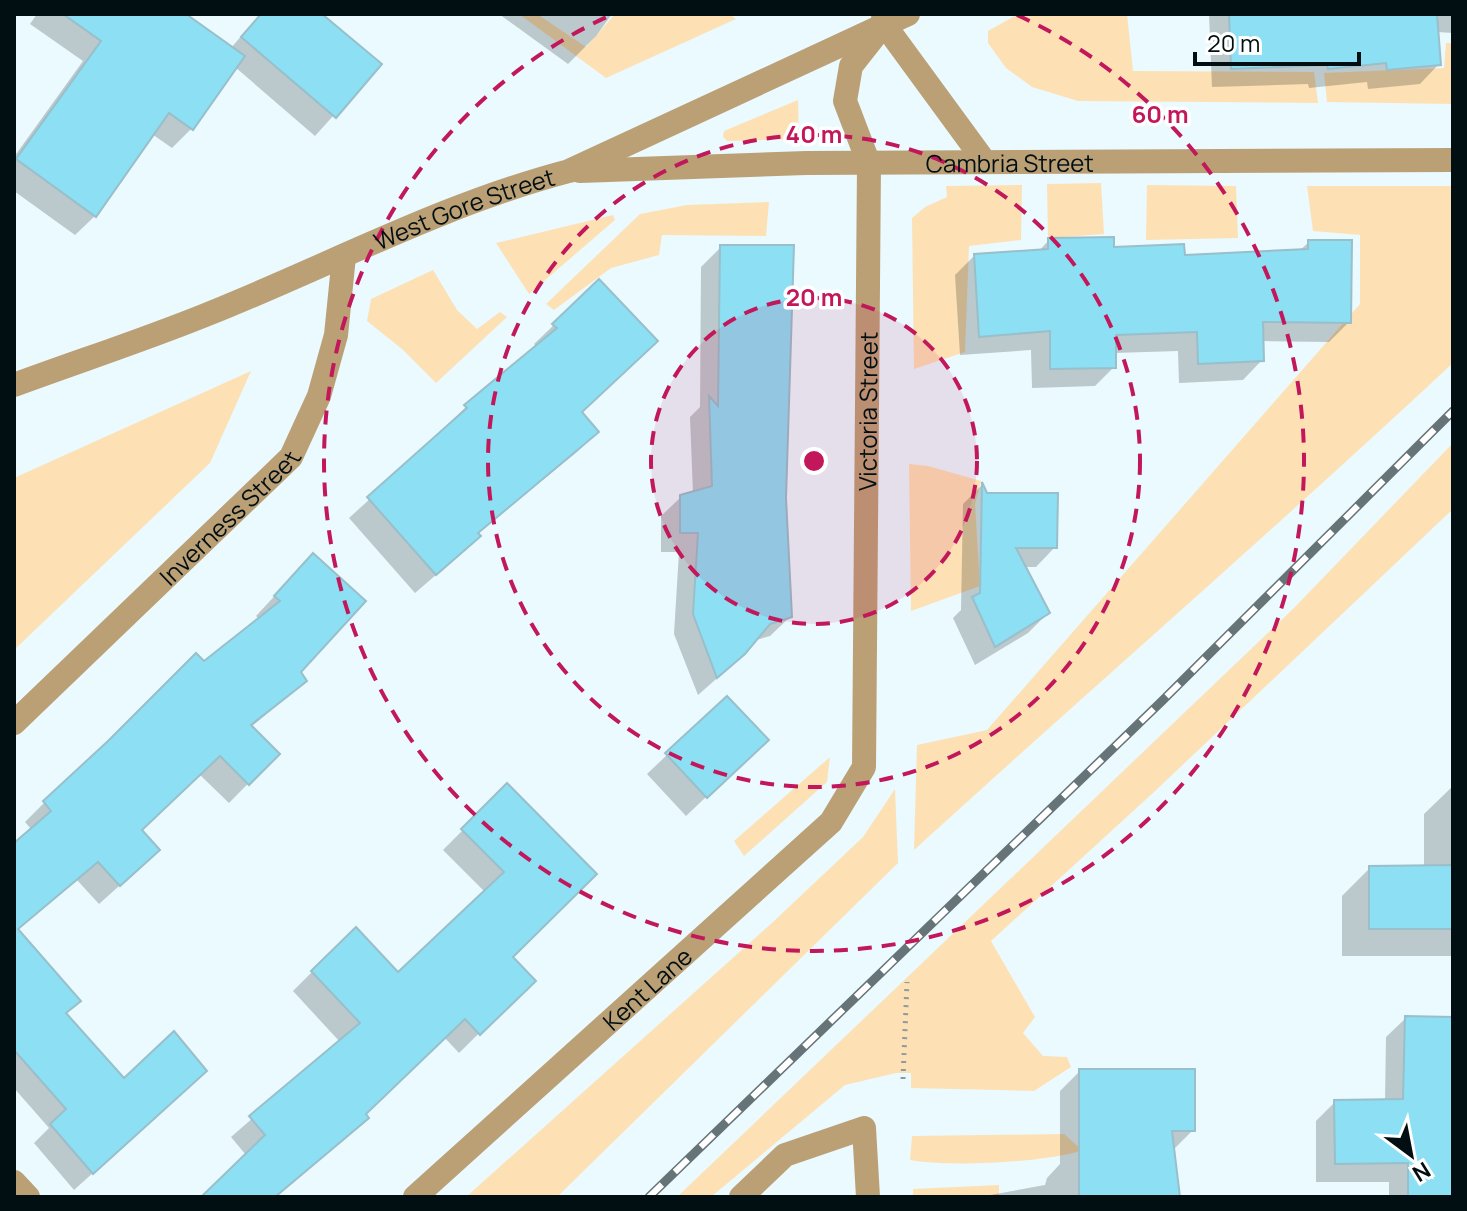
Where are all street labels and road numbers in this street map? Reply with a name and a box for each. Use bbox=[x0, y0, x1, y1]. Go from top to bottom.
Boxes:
street label: Cambria Street bbox=[926, 145, 1094, 179]
street label: West Gore Street bbox=[368, 159, 558, 257]
street label: Victoria Street bbox=[850, 331, 884, 491]
street label: Inverness Street bbox=[151, 445, 308, 592]
street label: Kent Lane bbox=[595, 939, 698, 1037]

